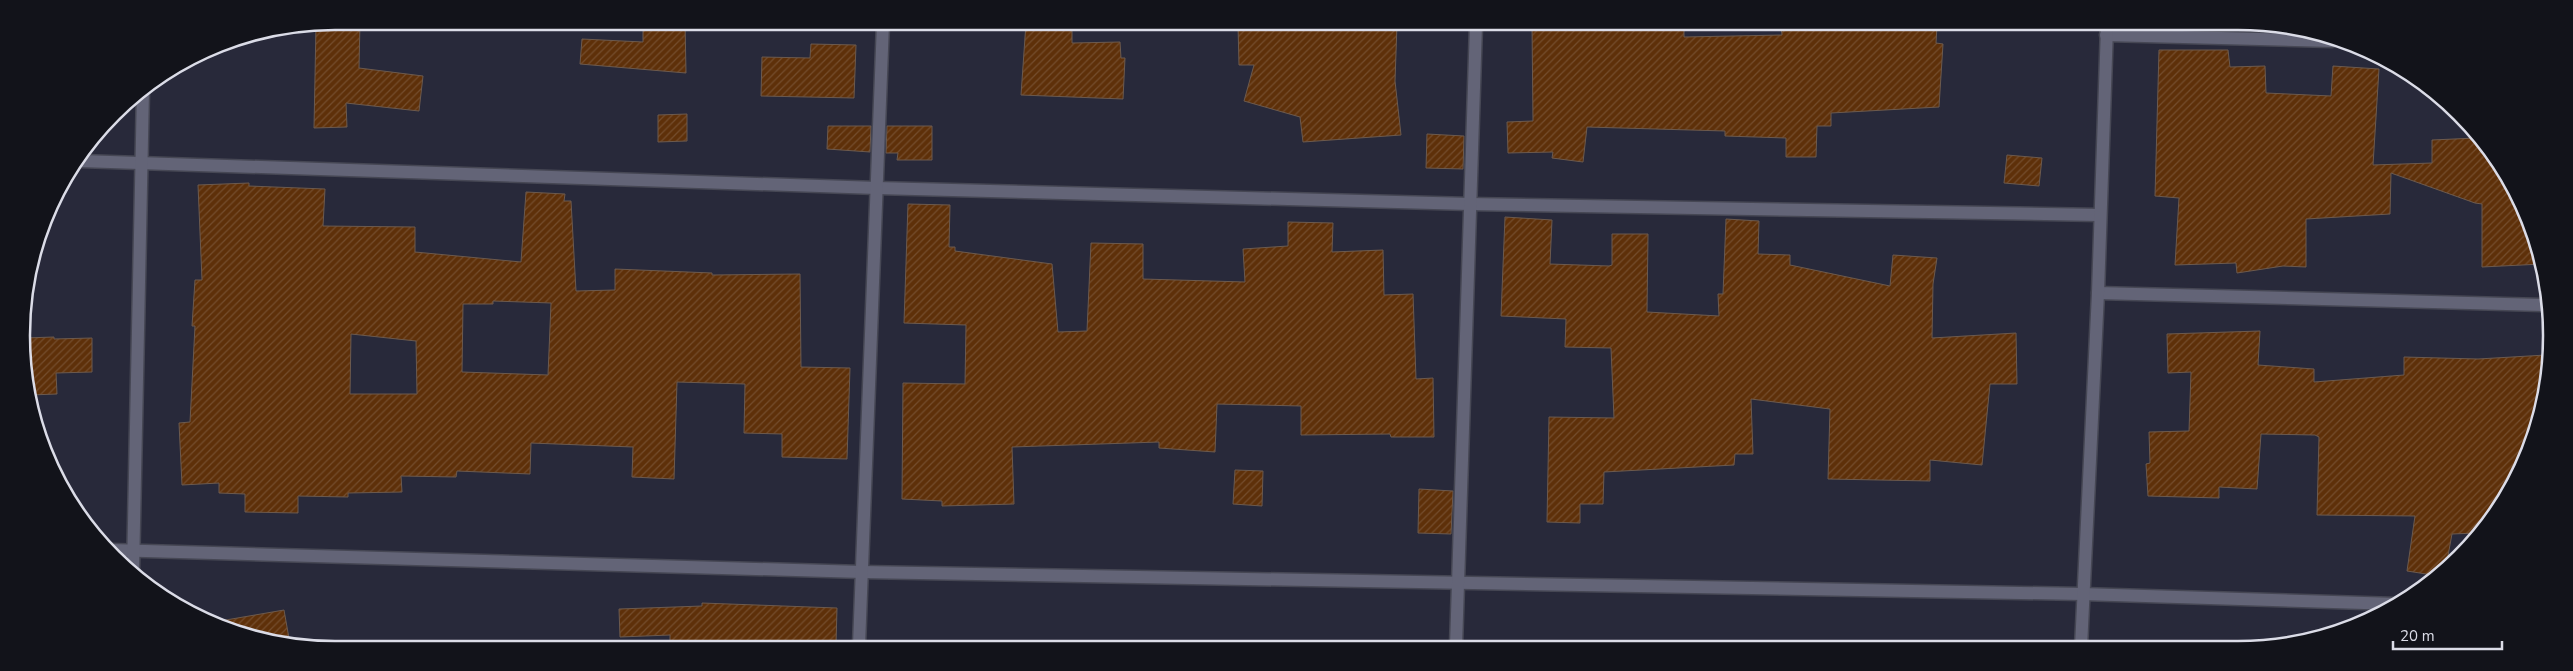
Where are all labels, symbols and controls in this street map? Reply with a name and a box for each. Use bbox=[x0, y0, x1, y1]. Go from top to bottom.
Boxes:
scale bar bbox=[2393, 618, 2502, 650]
text: 20 m bbox=[2400, 626, 2435, 646]

